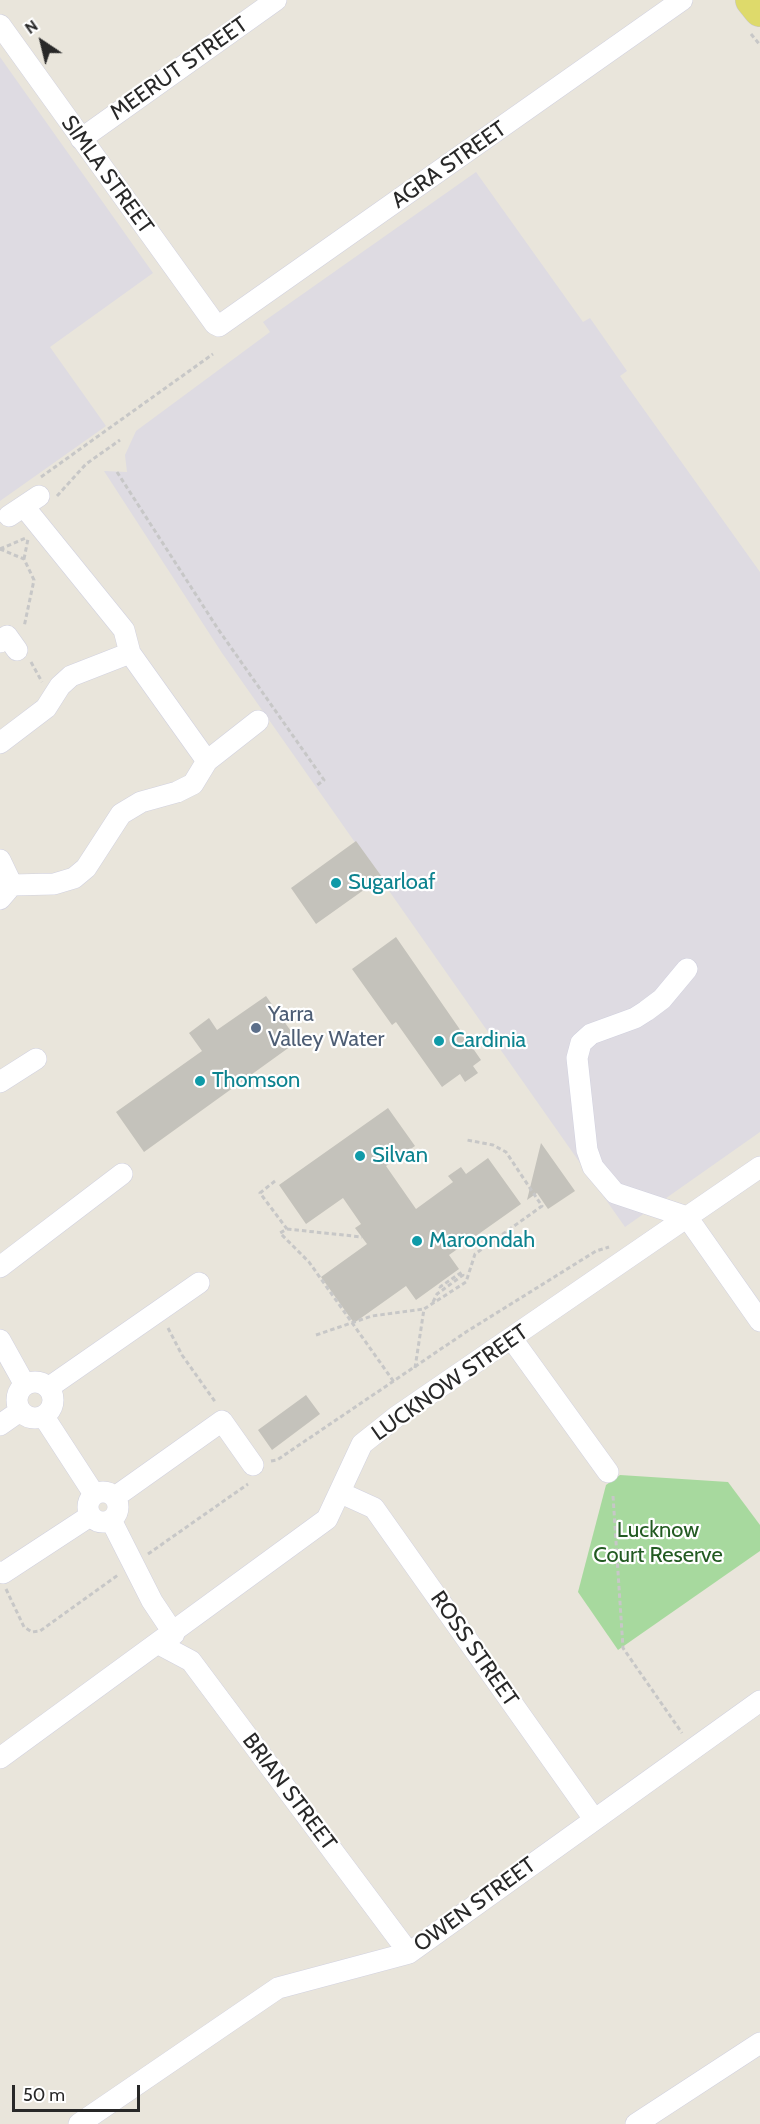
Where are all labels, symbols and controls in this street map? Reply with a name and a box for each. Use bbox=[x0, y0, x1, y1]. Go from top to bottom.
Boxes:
north arrow bbox=[12, 12, 72, 72]
street label: MEERUT STREET bbox=[105, 12, 253, 126]
text: N bbox=[21, 16, 41, 38]
street label: SIMLA STREET bbox=[55, 111, 159, 239]
street label: AGRA STREET bbox=[387, 116, 511, 214]
place label: Sugarloaf bbox=[348, 870, 436, 896]
marker: Sugarloaf bbox=[329, 876, 343, 890]
place label: Yarra Valley Water bbox=[268, 1002, 384, 1054]
marker: Yarra Valley Water bbox=[249, 1021, 263, 1035]
place label: Cardinia bbox=[451, 1028, 526, 1054]
marker: Cardinia bbox=[432, 1034, 446, 1048]
place label: Thomson bbox=[212, 1068, 300, 1094]
marker: Thomson bbox=[193, 1074, 207, 1088]
place label: Silvan bbox=[372, 1143, 428, 1169]
marker: Silvan bbox=[353, 1149, 367, 1163]
place label: Maroondah bbox=[429, 1228, 535, 1254]
marker: Maroondah bbox=[410, 1234, 424, 1248]
street label: LUCKNOW STREET bbox=[367, 1319, 533, 1447]
park label: Lucknow Court Reserve bbox=[593, 1518, 723, 1570]
street label: ROSS STREET bbox=[425, 1586, 523, 1712]
street label: BRIAN STREET bbox=[236, 1728, 342, 1856]
street label: OWEN STREET bbox=[409, 1852, 541, 1958]
scale bar bbox=[15, 2073, 142, 2111]
text: 50 m bbox=[23, 2084, 65, 2106]

